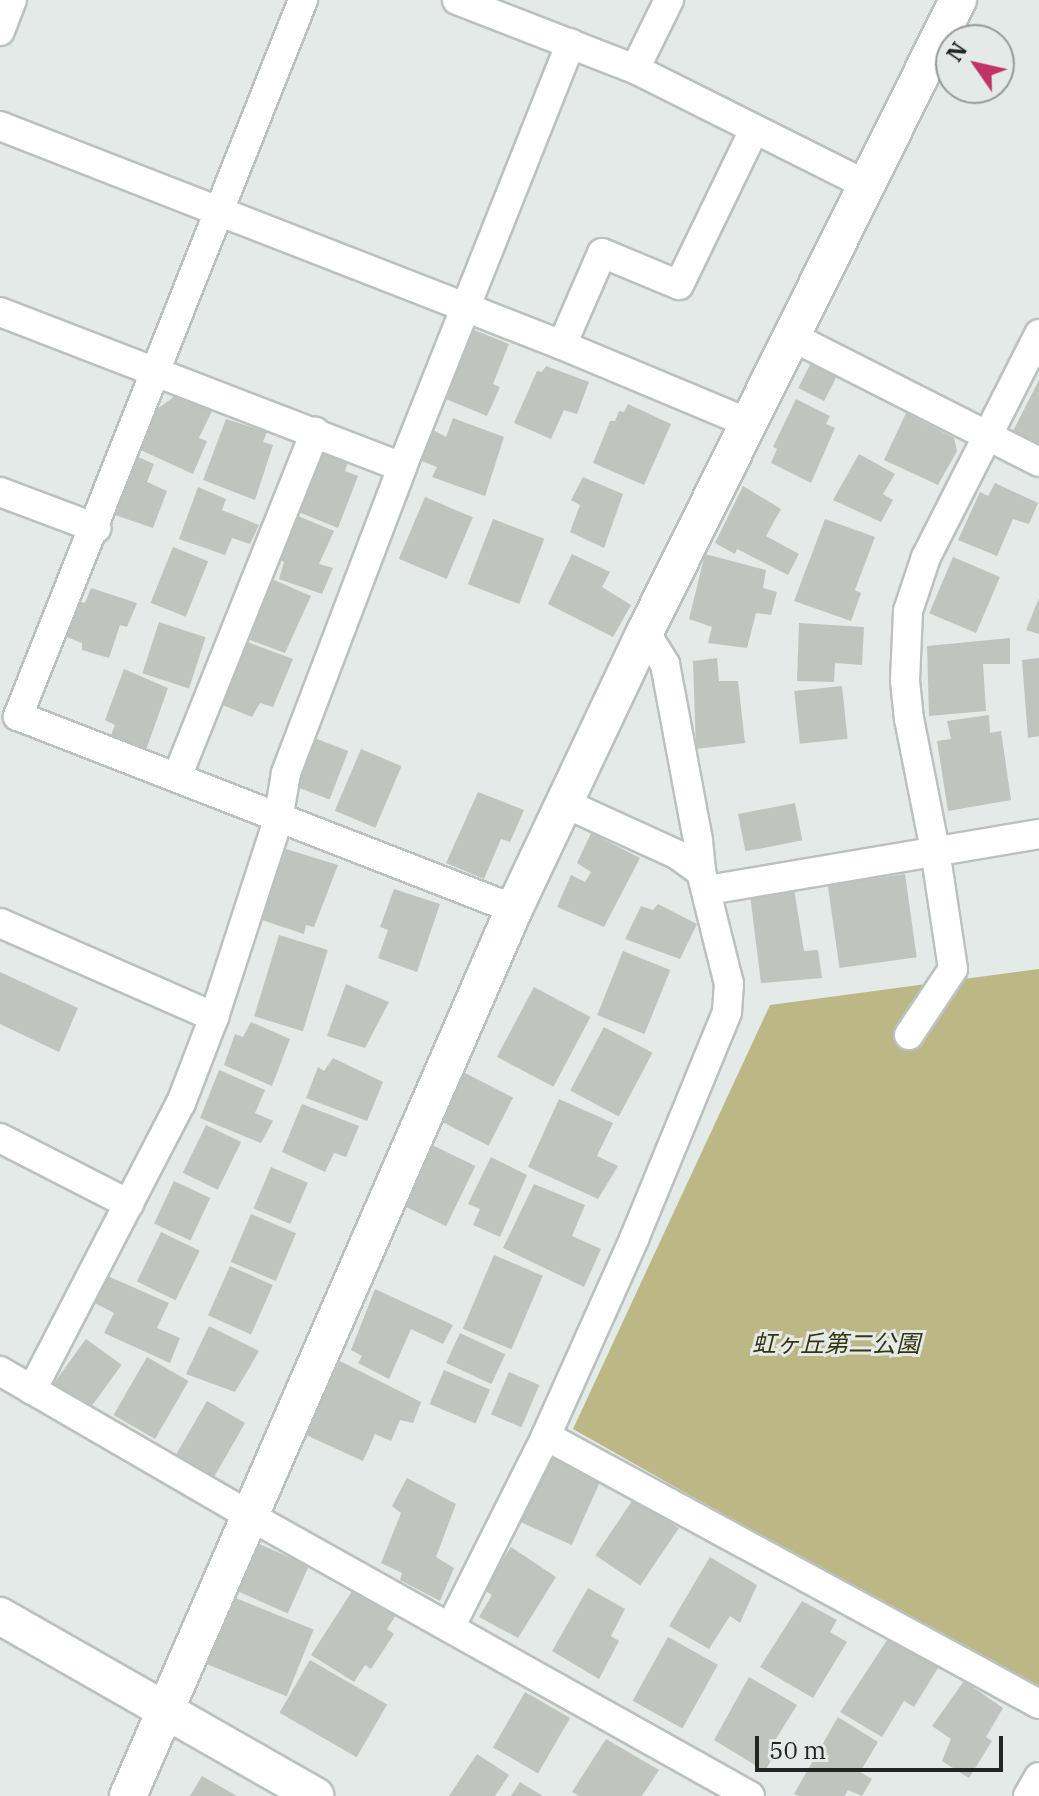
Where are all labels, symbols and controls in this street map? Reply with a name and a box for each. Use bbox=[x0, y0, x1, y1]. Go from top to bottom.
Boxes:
north arrow bbox=[935, 24, 1015, 104]
text: N bbox=[939, 36, 973, 67]
park label: 虹ヶ丘第二公園 bbox=[752, 1330, 920, 1358]
scale bar bbox=[759, 1720, 1007, 1770]
text: 50 m bbox=[769, 1734, 826, 1766]

